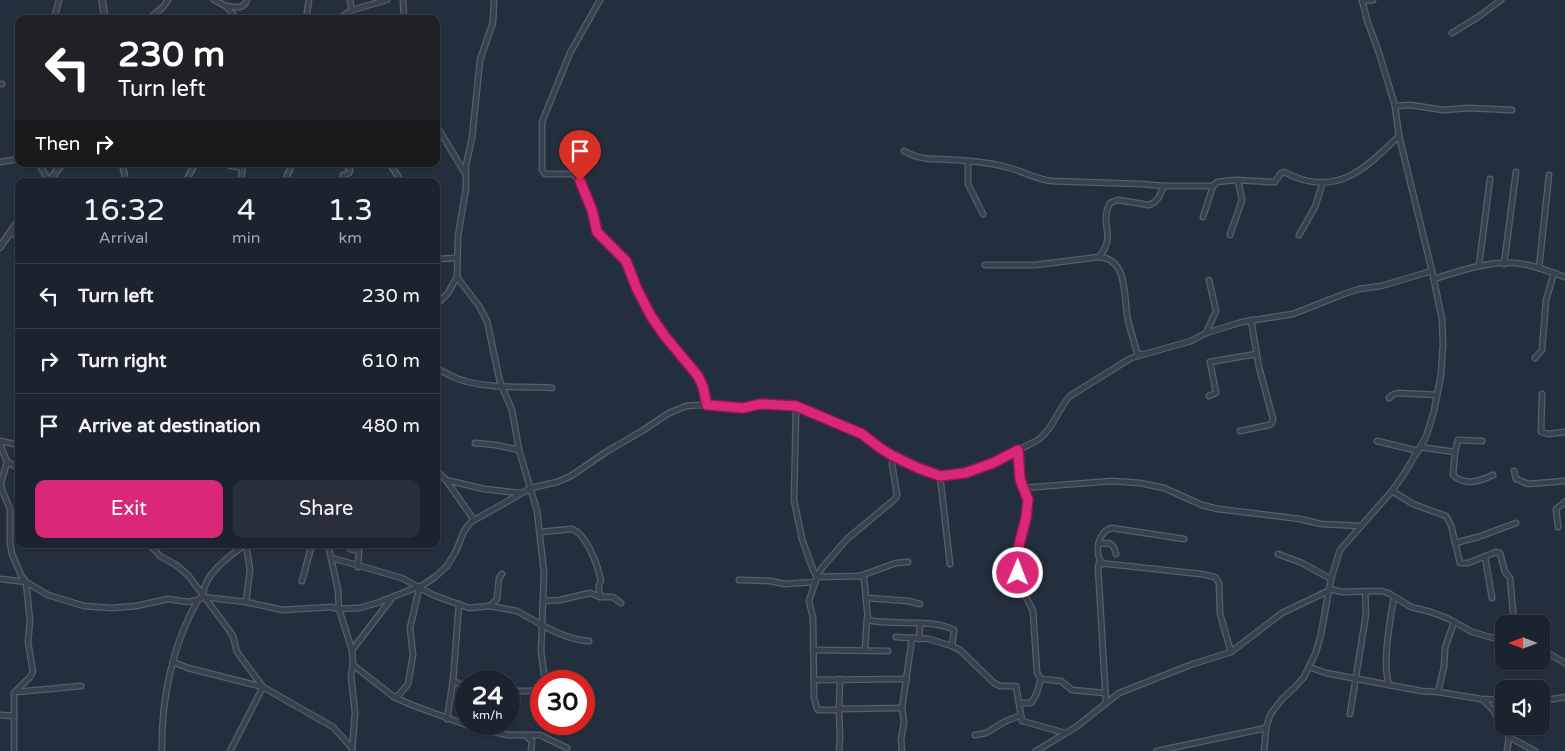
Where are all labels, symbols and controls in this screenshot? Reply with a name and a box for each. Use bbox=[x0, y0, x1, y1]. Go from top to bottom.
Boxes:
text: 230 m bbox=[118, 34, 225, 76]
icon: left bbox=[35, 35, 100, 100]
text: Turn left bbox=[118, 76, 206, 102]
icon: right bbox=[90, 130, 118, 158]
pin bbox=[559, 130, 601, 181]
text: Then bbox=[35, 133, 80, 155]
icon: arrive bbox=[566, 137, 594, 165]
text: 16:32 bbox=[82, 192, 165, 229]
text: 4 bbox=[237, 192, 256, 229]
text: 1.3 bbox=[328, 192, 373, 229]
text: Arrival bbox=[99, 228, 148, 248]
text: min bbox=[232, 228, 261, 248]
text: km bbox=[339, 228, 362, 248]
icon: left bbox=[35, 282, 63, 310]
text: Turn left bbox=[78, 285, 154, 307]
text: 230 m bbox=[362, 285, 420, 307]
icon: right bbox=[35, 347, 63, 375]
text: Turn right bbox=[78, 350, 166, 372]
text: 610 m bbox=[362, 350, 420, 372]
icon: arrive bbox=[35, 412, 63, 440]
text: Arrive at destination bbox=[78, 415, 261, 437]
text: 480 m bbox=[362, 415, 420, 437]
button: Exit bbox=[35, 480, 223, 538]
button: Share bbox=[233, 480, 420, 538]
position arrow bbox=[991, 546, 1043, 598]
north arrow bbox=[1495, 615, 1550, 670]
map controls bbox=[1495, 615, 1550, 735]
speed limit sign: 30 bbox=[530, 670, 595, 735]
button: sound bbox=[1495, 680, 1550, 735]
text: 24 bbox=[472, 681, 503, 711]
text: km/h bbox=[472, 708, 503, 722]

